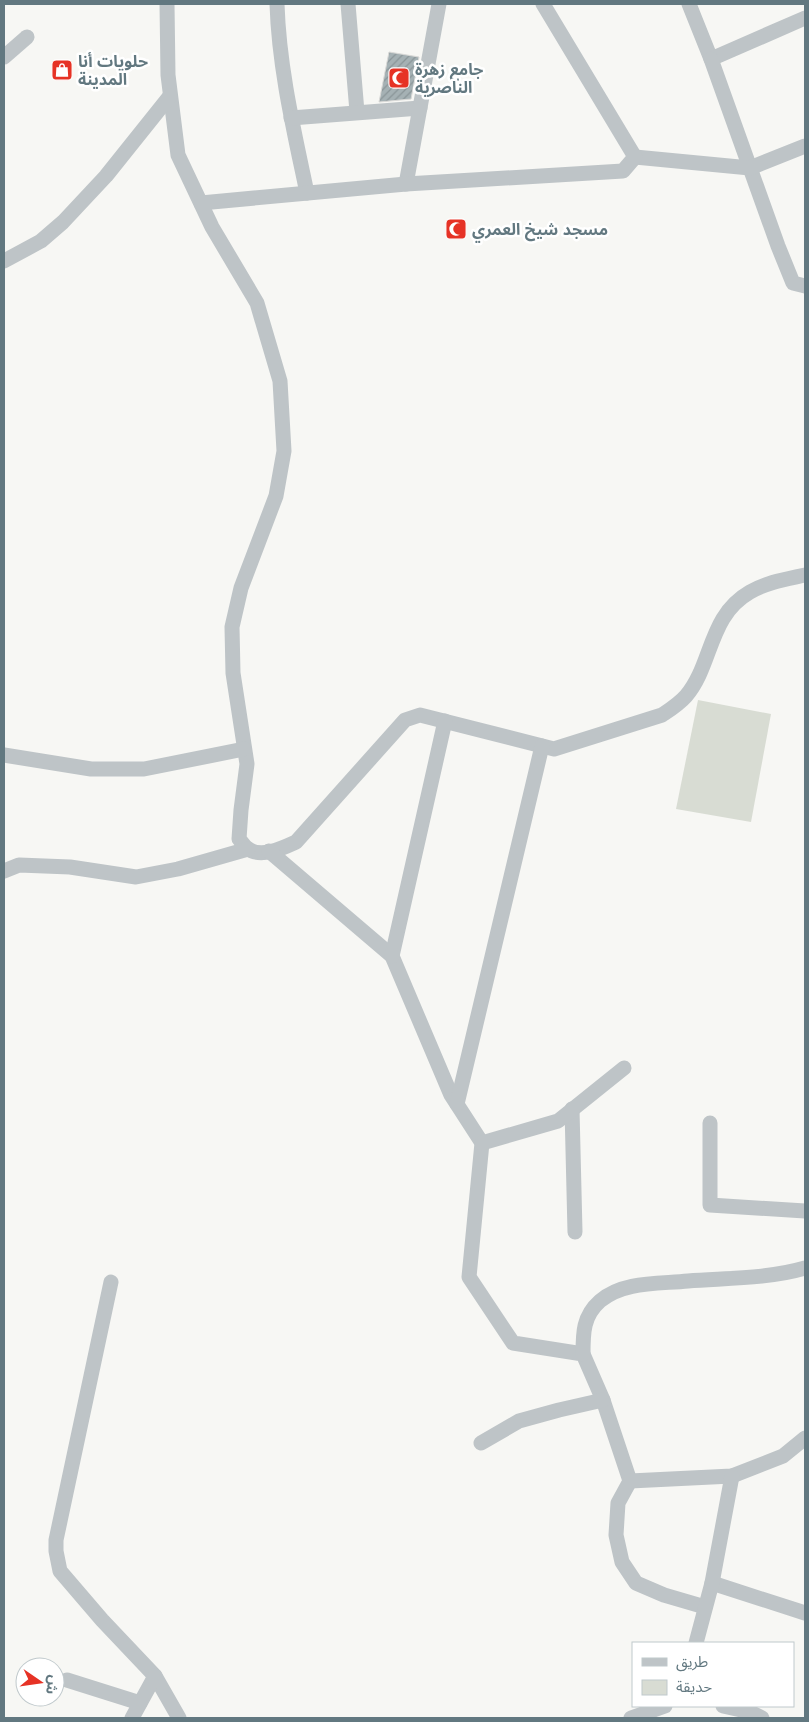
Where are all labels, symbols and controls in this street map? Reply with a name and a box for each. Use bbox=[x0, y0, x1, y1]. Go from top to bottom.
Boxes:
place label: حلويات أنا المدينة bbox=[78, 51, 148, 89]
shop icon: حلويات أنا المدينة bbox=[50, 58, 74, 82]
place label: جامع زهرة الناصرية bbox=[415, 59, 483, 97]
mosque icon: جامع زهرة الناصرية bbox=[387, 66, 411, 90]
mosque icon: مسجد شيخ العمري bbox=[444, 217, 468, 241]
place label: مسجد شيخ العمري bbox=[472, 219, 608, 243]
legend bbox=[632, 1642, 794, 1707]
text: طريق bbox=[676, 1652, 708, 1672]
north arrow bbox=[15, 1657, 65, 1707]
text: ش bbox=[42, 1674, 64, 1696]
text: حديقة bbox=[676, 1677, 712, 1696]

